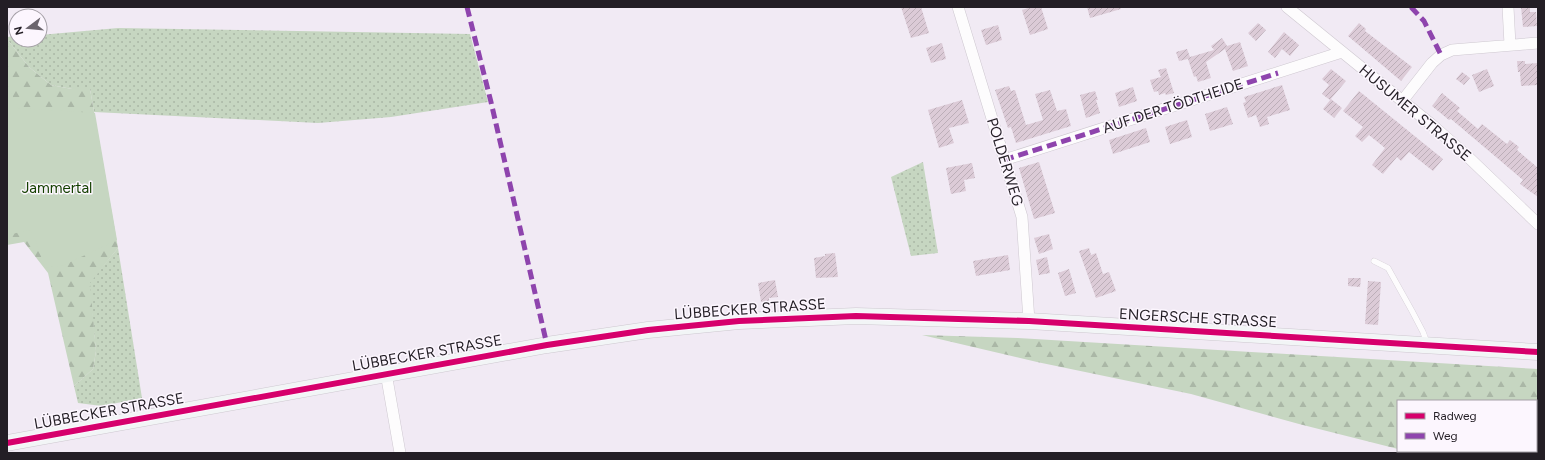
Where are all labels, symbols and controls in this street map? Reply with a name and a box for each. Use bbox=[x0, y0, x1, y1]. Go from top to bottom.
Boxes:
north arrow bbox=[8, 8, 48, 48]
text: N bbox=[11, 25, 26, 37]
street label: HUSUMER STRASSE bbox=[1355, 61, 1475, 165]
street label: AUF DER TÖDTHEIDE bbox=[1100, 75, 1246, 137]
street label: POLDERWEG bbox=[983, 116, 1027, 208]
park label: Jammertal bbox=[22, 179, 92, 197]
street label: LÜBBECKER STRASSE bbox=[674, 295, 826, 323]
street label: ENGERSCHE STRASSE bbox=[1118, 305, 1278, 331]
street label: LÜBBECKER STRASSE bbox=[351, 331, 503, 375]
street label: LÜBBECKER STRASSE bbox=[33, 389, 185, 433]
legend bbox=[1397, 400, 1537, 452]
text: Radweg bbox=[1433, 409, 1477, 423]
text: Weg bbox=[1433, 429, 1458, 443]

